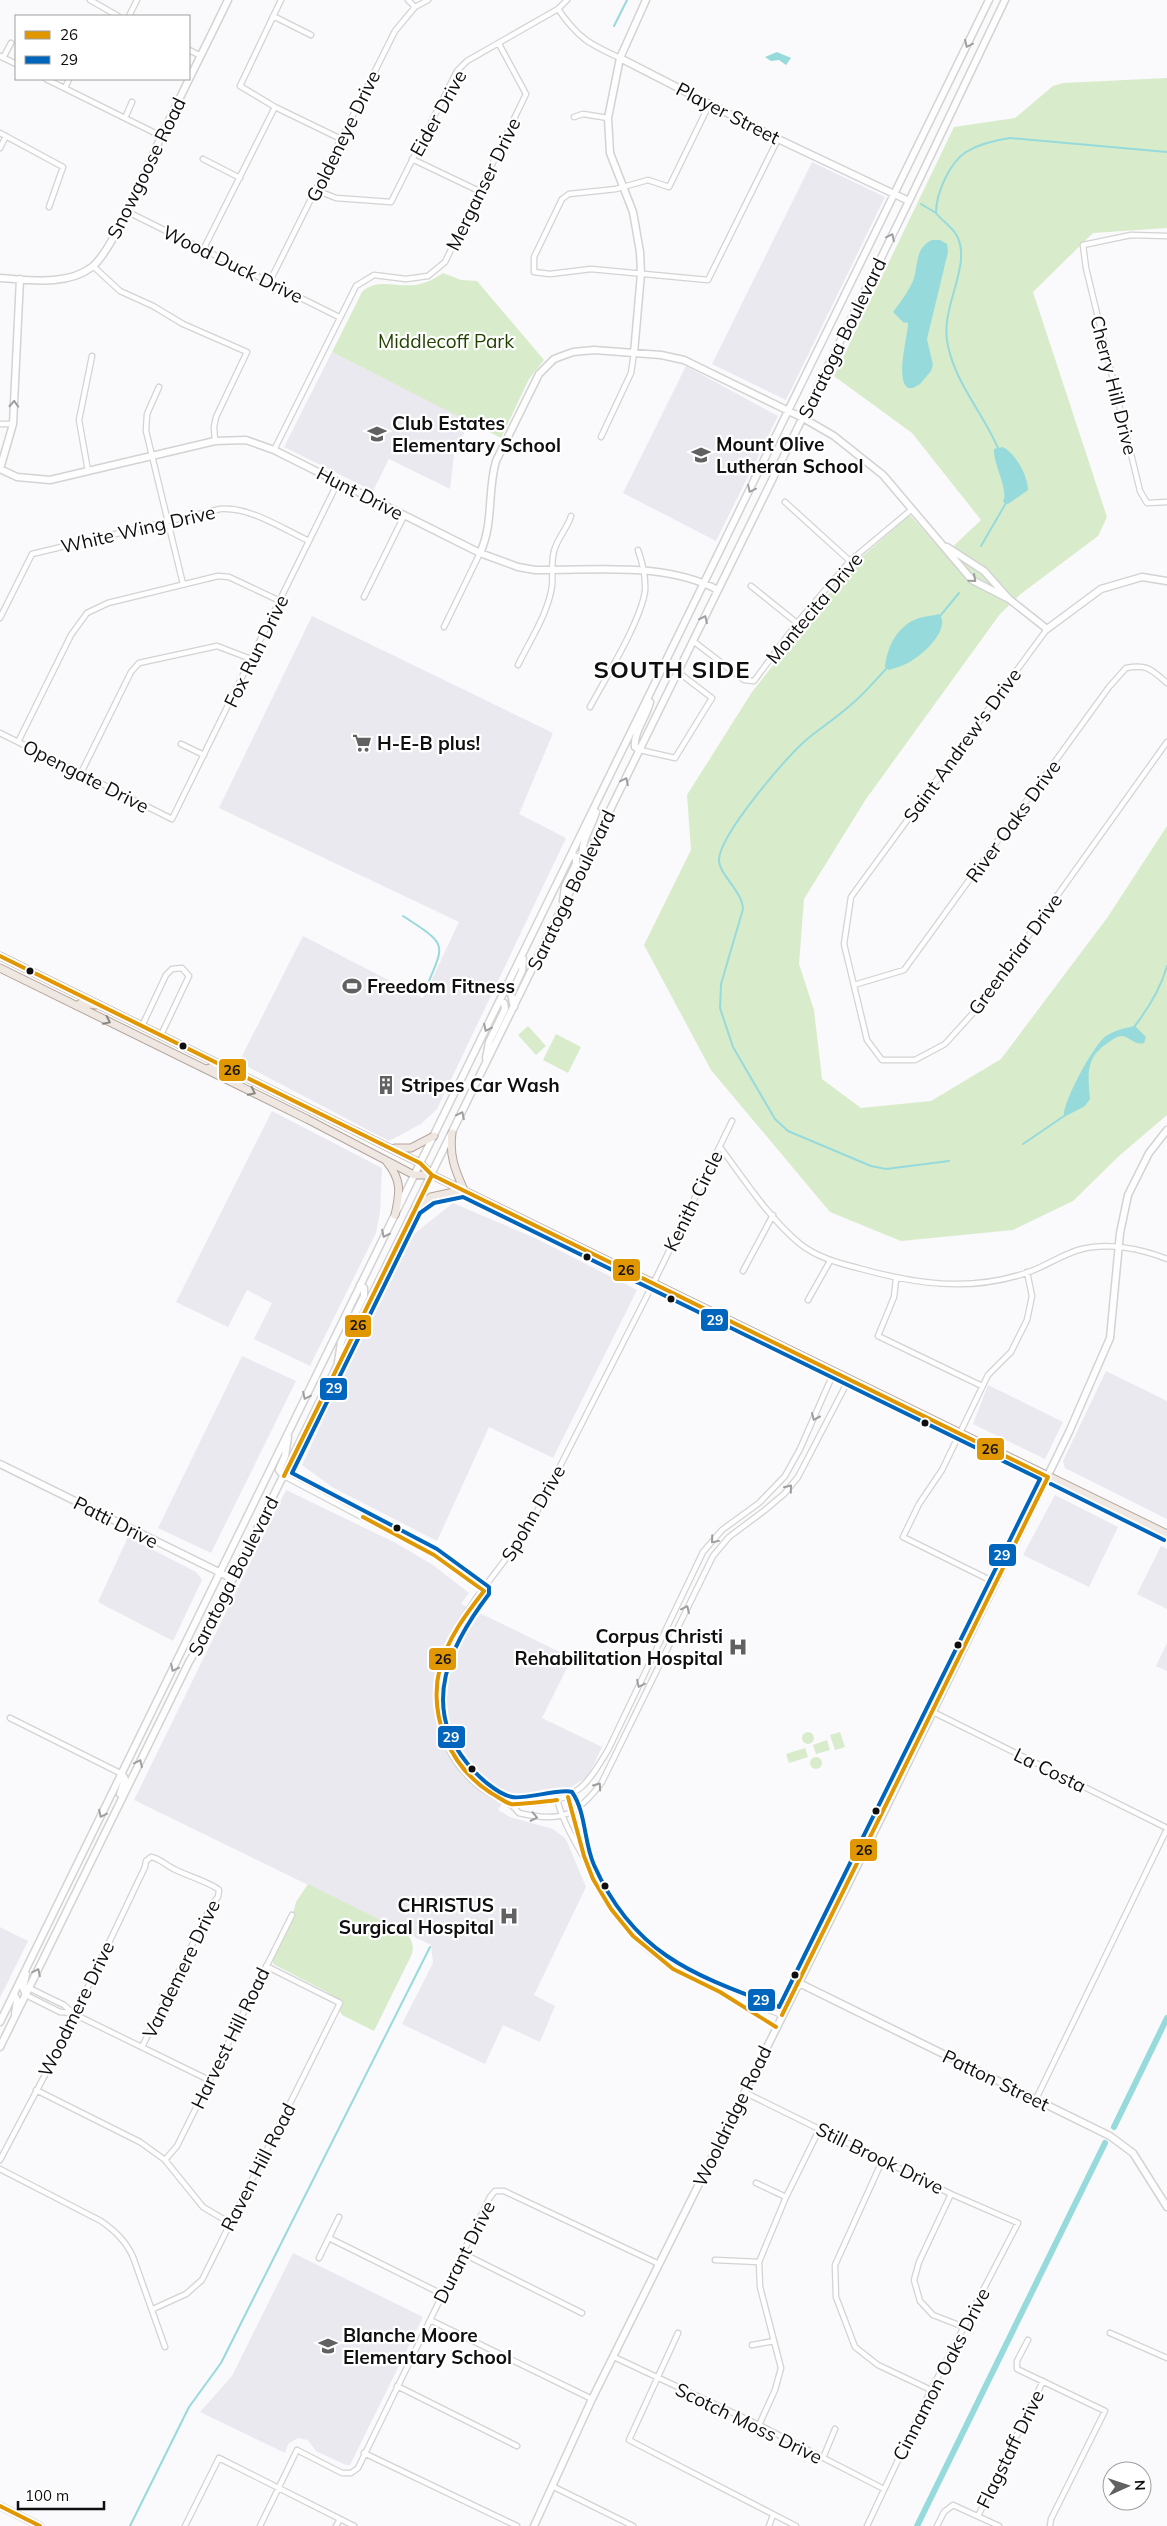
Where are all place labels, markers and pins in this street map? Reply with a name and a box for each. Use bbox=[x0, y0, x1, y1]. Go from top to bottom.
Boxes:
place label: Club Estates Elementary School bbox=[392, 411, 561, 457]
school or university icon: Club Estates Elementary School bbox=[366, 423, 388, 445]
place label: Mount Olive Lutheran School bbox=[716, 432, 863, 478]
school or university icon: Mount Olive Lutheran School bbox=[690, 444, 712, 466]
place label: H-E-B plus! bbox=[377, 731, 480, 755]
supermarket icon: H-E-B plus! bbox=[351, 732, 373, 754]
unlabelled marker bbox=[25, 966, 35, 976]
place label: Freedom Fitness bbox=[367, 974, 515, 998]
sports icon: Freedom Fitness bbox=[341, 975, 363, 997]
unlabelled marker bbox=[178, 1041, 188, 1051]
place label: Stripes Car Wash bbox=[401, 1073, 560, 1097]
building icon: Stripes Car Wash bbox=[375, 1074, 397, 1096]
unlabelled marker bbox=[582, 1252, 592, 1262]
unlabelled marker bbox=[666, 1294, 676, 1304]
unlabelled marker bbox=[920, 1418, 930, 1428]
unlabelled marker bbox=[392, 1523, 402, 1533]
place label: Corpus Christi Rehabilitation Hospital bbox=[514, 1624, 723, 1670]
hospital icon: Corpus Christi Rehabilitation Hospital bbox=[727, 1636, 749, 1658]
unlabelled marker bbox=[953, 1640, 963, 1650]
unlabelled marker bbox=[467, 1764, 477, 1774]
unlabelled marker bbox=[871, 1806, 881, 1816]
unlabelled marker bbox=[600, 1881, 610, 1891]
place label: CHRISTUS Surgical Hospital bbox=[339, 1893, 494, 1939]
hospital icon: CHRISTUS Surgical Hospital bbox=[498, 1905, 520, 1927]
unlabelled marker bbox=[790, 1970, 800, 1980]
place label: Blanche Moore Elementary School bbox=[343, 2323, 512, 2369]
school or university icon: Blanche Moore Elementary School bbox=[317, 2335, 339, 2357]

